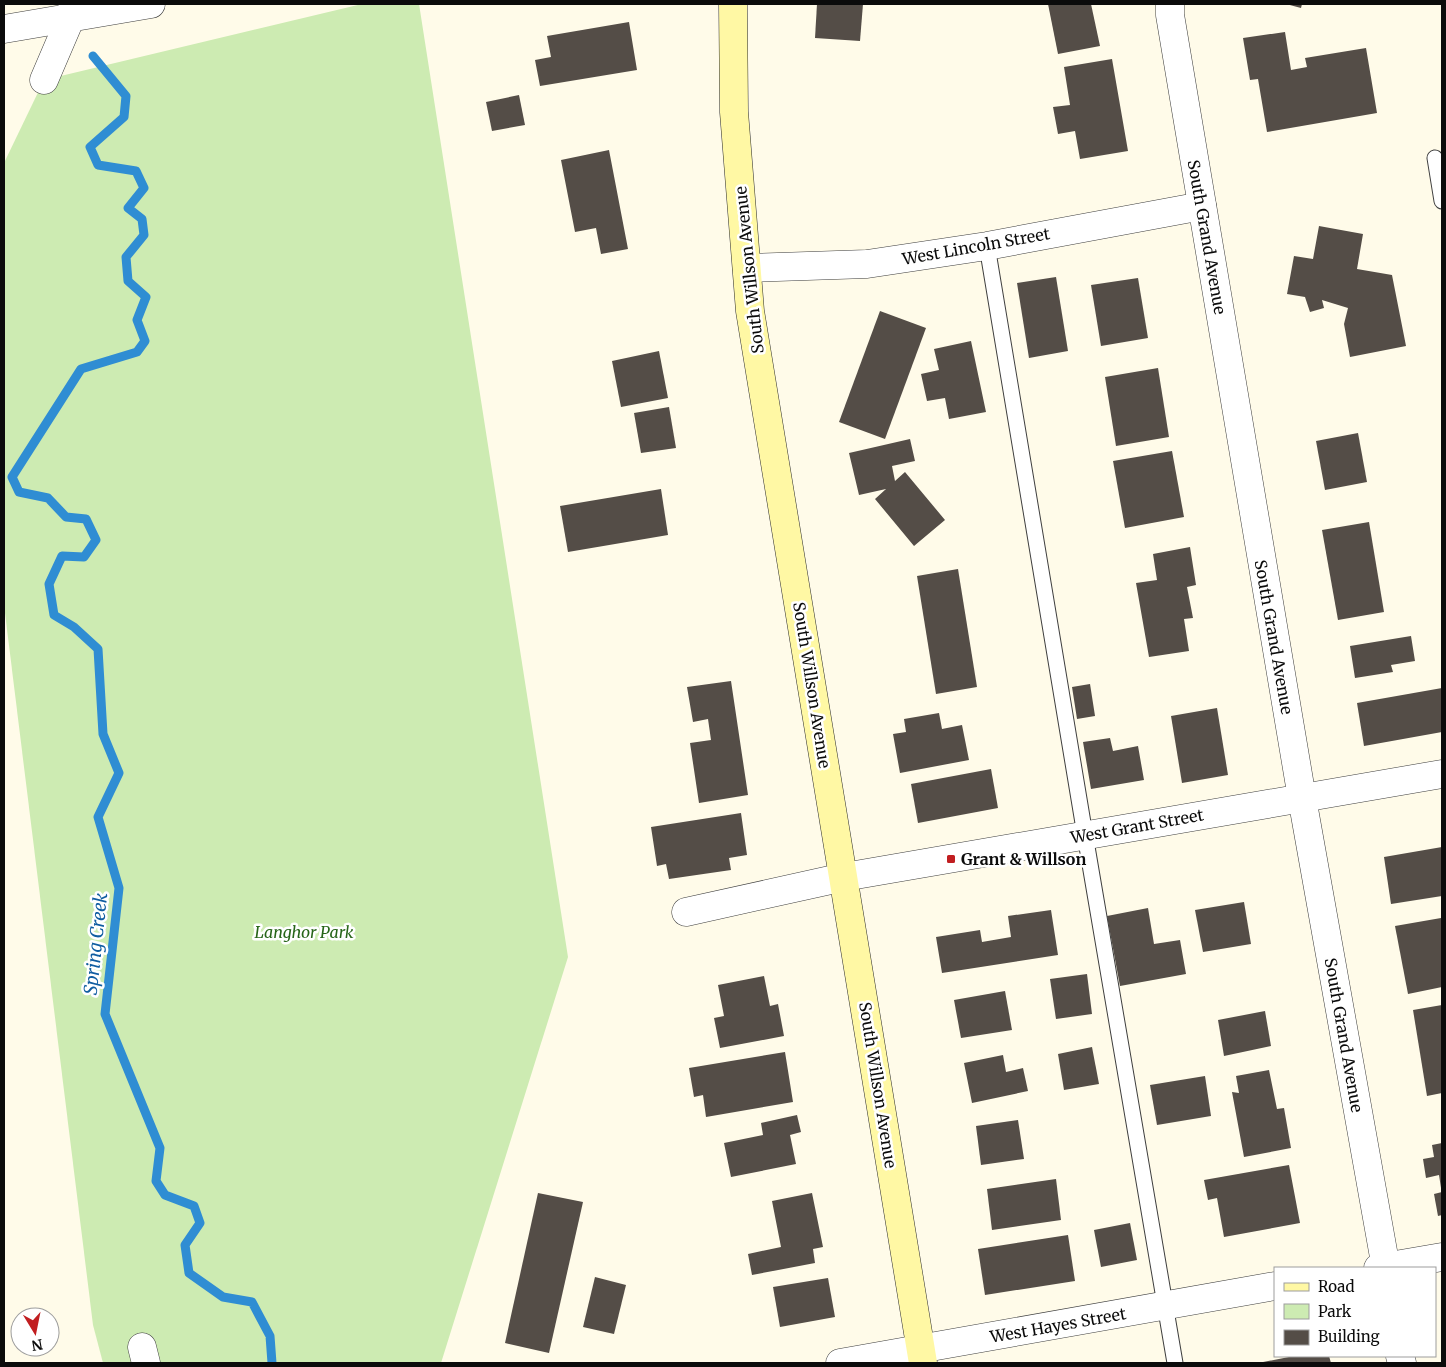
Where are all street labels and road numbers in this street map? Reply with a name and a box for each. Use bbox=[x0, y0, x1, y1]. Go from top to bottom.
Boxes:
street label: South Grand Avenue bbox=[1184, 158, 1230, 316]
street label: South Willson Avenue bbox=[730, 185, 768, 355]
street label: West Lincoln Street bbox=[900, 223, 1052, 269]
street label: South Grand Avenue bbox=[1251, 558, 1297, 716]
street label: South Willson Avenue bbox=[789, 600, 835, 770]
street label: West Grant Street bbox=[1068, 804, 1206, 848]
street label: South Grand Avenue bbox=[1321, 956, 1367, 1114]
street label: South Willson Avenue bbox=[855, 1000, 901, 1170]
street label: West Hayes Street bbox=[987, 1303, 1128, 1347]

